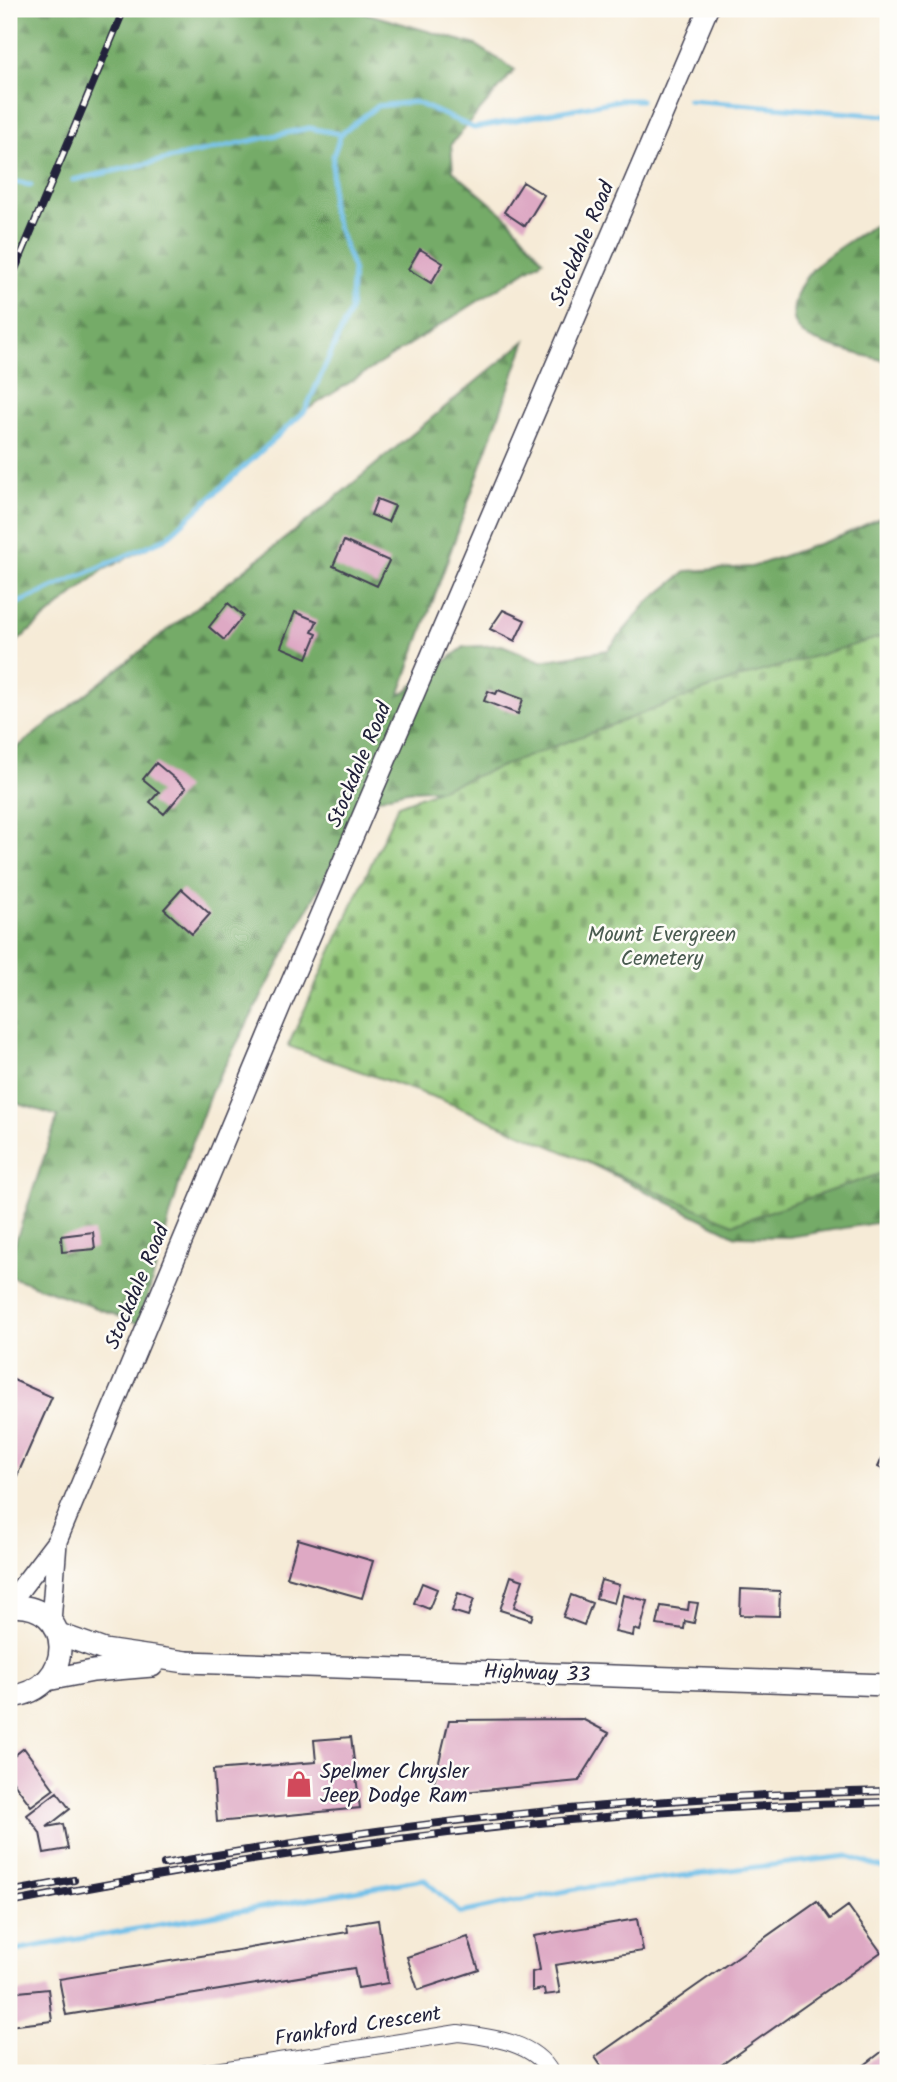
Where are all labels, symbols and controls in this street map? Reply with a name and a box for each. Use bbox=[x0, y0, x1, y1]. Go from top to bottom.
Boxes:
street label: Stockdale Road bbox=[542, 176, 624, 312]
street label: Stockdale Road bbox=[319, 697, 401, 833]
park label: Mount Evergreen Cemetery bbox=[588, 919, 736, 976]
street label: Stockdale Road bbox=[97, 1219, 179, 1355]
street label: Highway 33 bbox=[483, 1656, 591, 1692]
place label: Spelmer Chrysler Jeep Dodge Ram bbox=[320, 1756, 469, 1813]
shop icon: Spelmer Chrysler Jeep Dodge Ram bbox=[284, 1769, 314, 1799]
street label: Frankford Crescent bbox=[272, 1997, 444, 2056]

